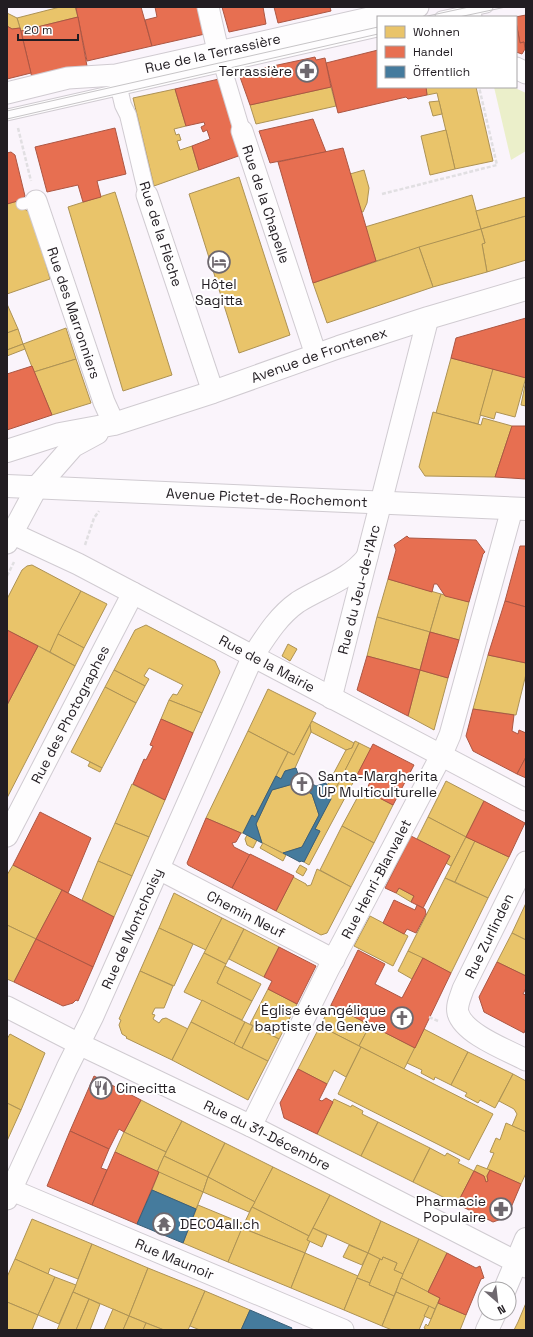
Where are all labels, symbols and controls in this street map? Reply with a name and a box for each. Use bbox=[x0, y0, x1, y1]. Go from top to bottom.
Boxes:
scale bar bbox=[18, 16, 78, 42]
legend bbox=[377, 16, 517, 88]
text: 20 m bbox=[24, 22, 52, 38]
text: Wohnen bbox=[413, 24, 460, 40]
street label: Rue de la Terrassière bbox=[144, 29, 282, 77]
text: Handel bbox=[413, 44, 453, 60]
pharmacy icon: Terrassière bbox=[294, 58, 320, 84]
place label: Terrassière bbox=[219, 63, 292, 79]
text: Öffentlich bbox=[413, 64, 470, 80]
street label: Rue de la Chapelle bbox=[238, 143, 294, 266]
street label: Rue de la Flèche bbox=[135, 179, 187, 289]
street label: Rue des Marronniers bbox=[43, 244, 104, 381]
hotel icon: Hôtel Sagitta bbox=[206, 249, 232, 275]
place label: Hôtel Sagitta bbox=[195, 275, 243, 309]
street label: Avenue de Frontenex bbox=[248, 323, 389, 387]
street label: Avenue Pictet-de-Rochemont bbox=[165, 484, 368, 511]
street label: Rue du Jeu-de-l'Arc bbox=[333, 523, 384, 656]
street label: Rue de la Mairie bbox=[216, 631, 318, 696]
street label: Rue des Photographes bbox=[27, 642, 113, 787]
place label: Santa-Margherita UP Multiculturelle bbox=[318, 767, 438, 801]
church icon: Santa-Margherita UP Multiculturelle bbox=[289, 771, 315, 797]
street label: Rue Henri-Blanvalet bbox=[337, 816, 415, 942]
street label: Rue de Montchoisy bbox=[97, 865, 167, 992]
street label: Chemin Neuf bbox=[204, 886, 288, 942]
street label: Rue Zurlinden bbox=[461, 890, 517, 982]
place label: Église évangélique baptiste de Genève bbox=[254, 1001, 386, 1035]
church icon: Église évangélique baptiste de Genève bbox=[389, 1005, 415, 1031]
restaurant icon: Cinecitta bbox=[88, 1075, 114, 1101]
place label: Cinecitta bbox=[116, 1079, 176, 1097]
street label: Rue du 31-Décembre bbox=[201, 1096, 334, 1174]
place label: Pharmacie Populaire bbox=[416, 1192, 486, 1226]
pharmacy icon: Pharmacie Populaire bbox=[488, 1196, 514, 1222]
temple icon: DECO4all.ch bbox=[151, 1211, 177, 1237]
place label: DECO4all.ch bbox=[180, 1215, 260, 1233]
street label: Rue Maunoir bbox=[133, 1234, 217, 1283]
north arrow bbox=[477, 1281, 517, 1321]
text: N bbox=[495, 1302, 508, 1318]

